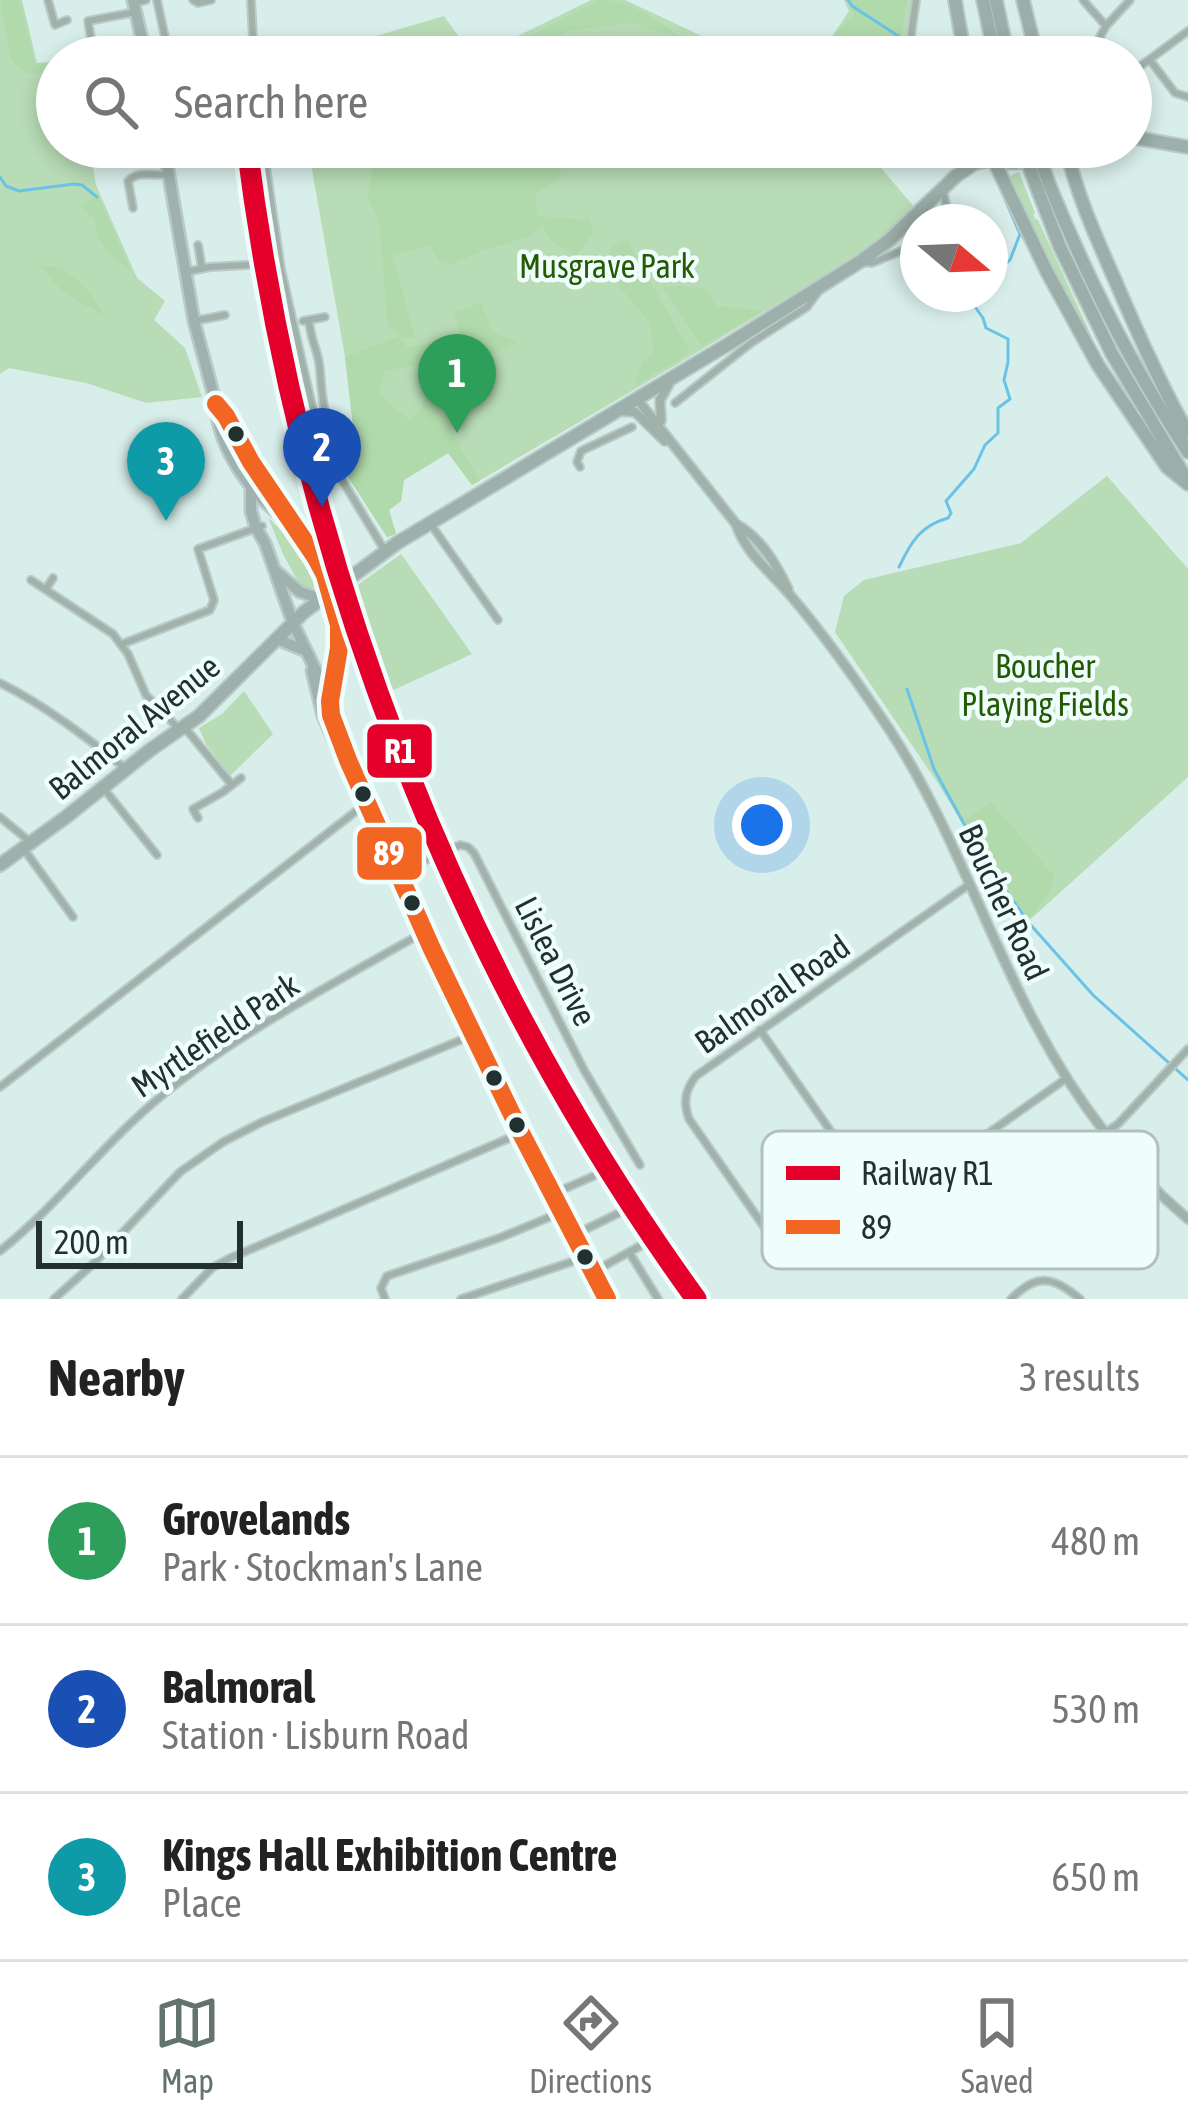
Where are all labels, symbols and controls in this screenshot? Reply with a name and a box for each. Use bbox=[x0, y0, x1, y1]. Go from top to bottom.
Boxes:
search box bbox=[36, 36, 1152, 168]
icon: search bbox=[78, 69, 144, 135]
text: Search here bbox=[174, 76, 368, 128]
north arrow bbox=[900, 204, 1008, 312]
park label: Musgrave Park bbox=[519, 247, 695, 285]
pin: 1 bbox=[418, 334, 496, 433]
pin: 2 bbox=[283, 408, 361, 507]
pin: 3 bbox=[127, 422, 205, 521]
unlabelled marker bbox=[225, 423, 247, 445]
street label: Balmoral Avenue bbox=[41, 647, 227, 807]
park label: Boucher Playing Fields bbox=[961, 647, 1129, 723]
line badge: R1 bbox=[365, 722, 434, 780]
text: R1 bbox=[384, 732, 416, 770]
unlabelled marker bbox=[352, 783, 374, 805]
your location bbox=[732, 795, 792, 855]
street label: Boucher Road bbox=[951, 818, 1057, 986]
line badge: 89 bbox=[355, 825, 424, 882]
text: 89 bbox=[373, 834, 405, 872]
street label: Lislea Drive bbox=[507, 890, 605, 1032]
unlabelled marker bbox=[401, 892, 423, 914]
street label: Balmoral Road bbox=[688, 927, 856, 1061]
street label: Myrtlefield Park bbox=[124, 965, 306, 1105]
unlabelled marker bbox=[483, 1067, 505, 1089]
unlabelled marker bbox=[506, 1114, 528, 1136]
legend bbox=[762, 1131, 1158, 1269]
text: Railway R1 bbox=[861, 1154, 994, 1192]
text: 89 bbox=[861, 1208, 892, 1246]
scale bar bbox=[36, 1215, 243, 1268]
text: 200 m bbox=[54, 1223, 129, 1261]
unlabelled marker bbox=[574, 1246, 596, 1268]
text: Nearby bbox=[48, 1348, 185, 1407]
text: 3 results bbox=[1019, 1355, 1140, 1399]
text: Grovelands bbox=[162, 1493, 350, 1545]
text: 1 bbox=[78, 1519, 96, 1563]
text: 480 m bbox=[1052, 1519, 1140, 1563]
text: Park · Stockman's Lane bbox=[162, 1545, 483, 1589]
text: Balmoral bbox=[162, 1661, 315, 1713]
text: 2 bbox=[78, 1687, 96, 1731]
text: 530 m bbox=[1052, 1687, 1140, 1731]
text: Station · Lisburn Road bbox=[162, 1713, 470, 1757]
text: Kings Hall Exhibition Centre bbox=[162, 1829, 618, 1881]
text: 3 bbox=[78, 1855, 96, 1899]
text: 650 m bbox=[1052, 1855, 1140, 1899]
text: Place bbox=[162, 1881, 242, 1925]
tab: Map bbox=[154, 1990, 220, 2100]
tab: Directions bbox=[529, 1990, 652, 2100]
tab: Saved bbox=[961, 1990, 1034, 2100]

